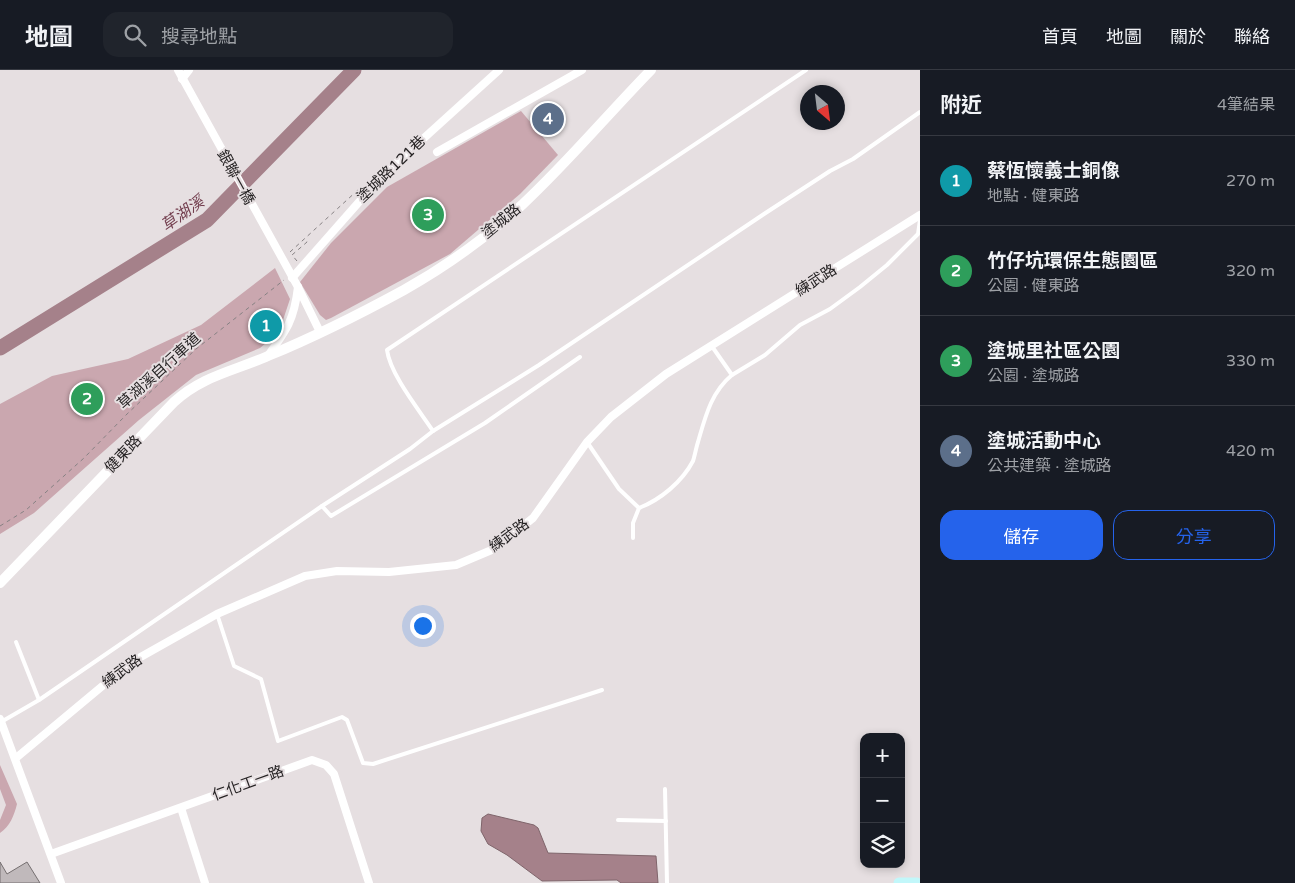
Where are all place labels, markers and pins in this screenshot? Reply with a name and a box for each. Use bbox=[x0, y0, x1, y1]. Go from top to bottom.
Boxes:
pin: 4 bbox=[532, 100, 564, 138]
pin: 3 bbox=[412, 196, 444, 234]
pin: 1 bbox=[250, 307, 282, 345]
pin: 2 bbox=[71, 380, 103, 418]

